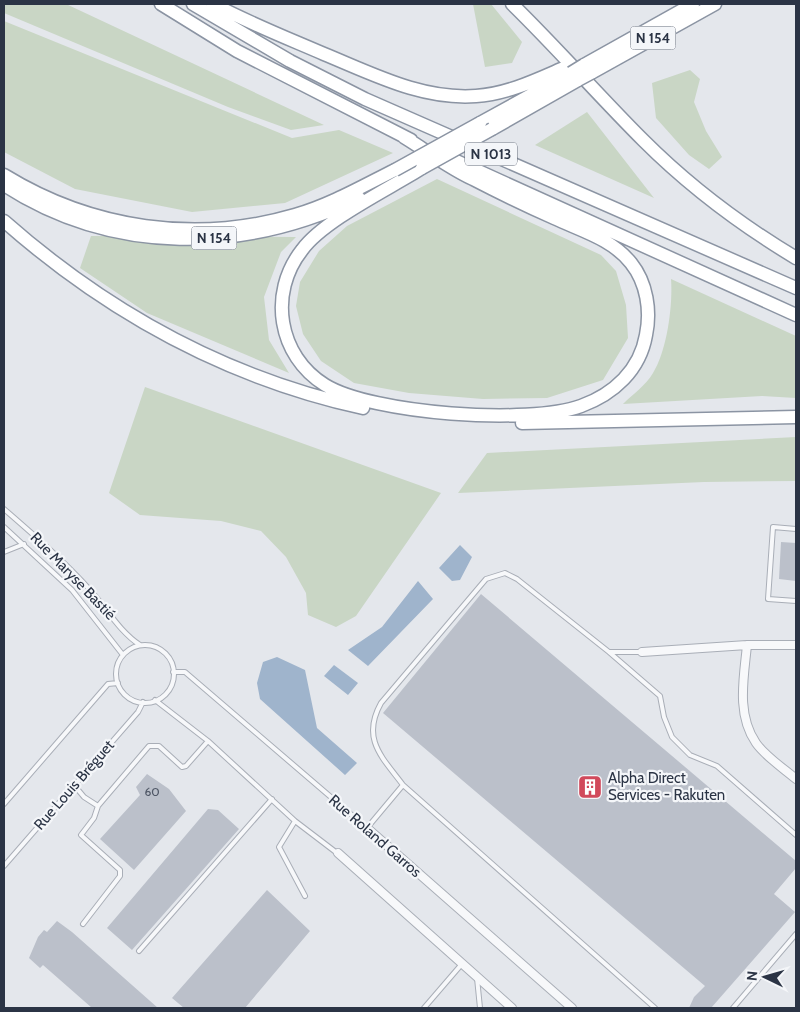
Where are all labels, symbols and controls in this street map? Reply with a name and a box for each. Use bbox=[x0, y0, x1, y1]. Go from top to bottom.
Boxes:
road number: N 154 bbox=[630, 26, 676, 49]
road number: N 1013 bbox=[465, 142, 517, 166]
road number: N 154 bbox=[192, 227, 236, 250]
street label: Rue Maryse Bastié bbox=[27, 528, 120, 624]
street label: Rue Louis Bréguet bbox=[30, 736, 118, 834]
place label: Alpha Direct Services - Rakuten bbox=[608, 769, 725, 804]
building icon: Alpha Direct Services - Rakuten bbox=[577, 774, 603, 800]
house number: 60 bbox=[144, 784, 160, 799]
street label: Rue Roland Garros bbox=[325, 791, 425, 881]
north arrow bbox=[740, 952, 790, 1002]
text: N bbox=[743, 970, 761, 982]

